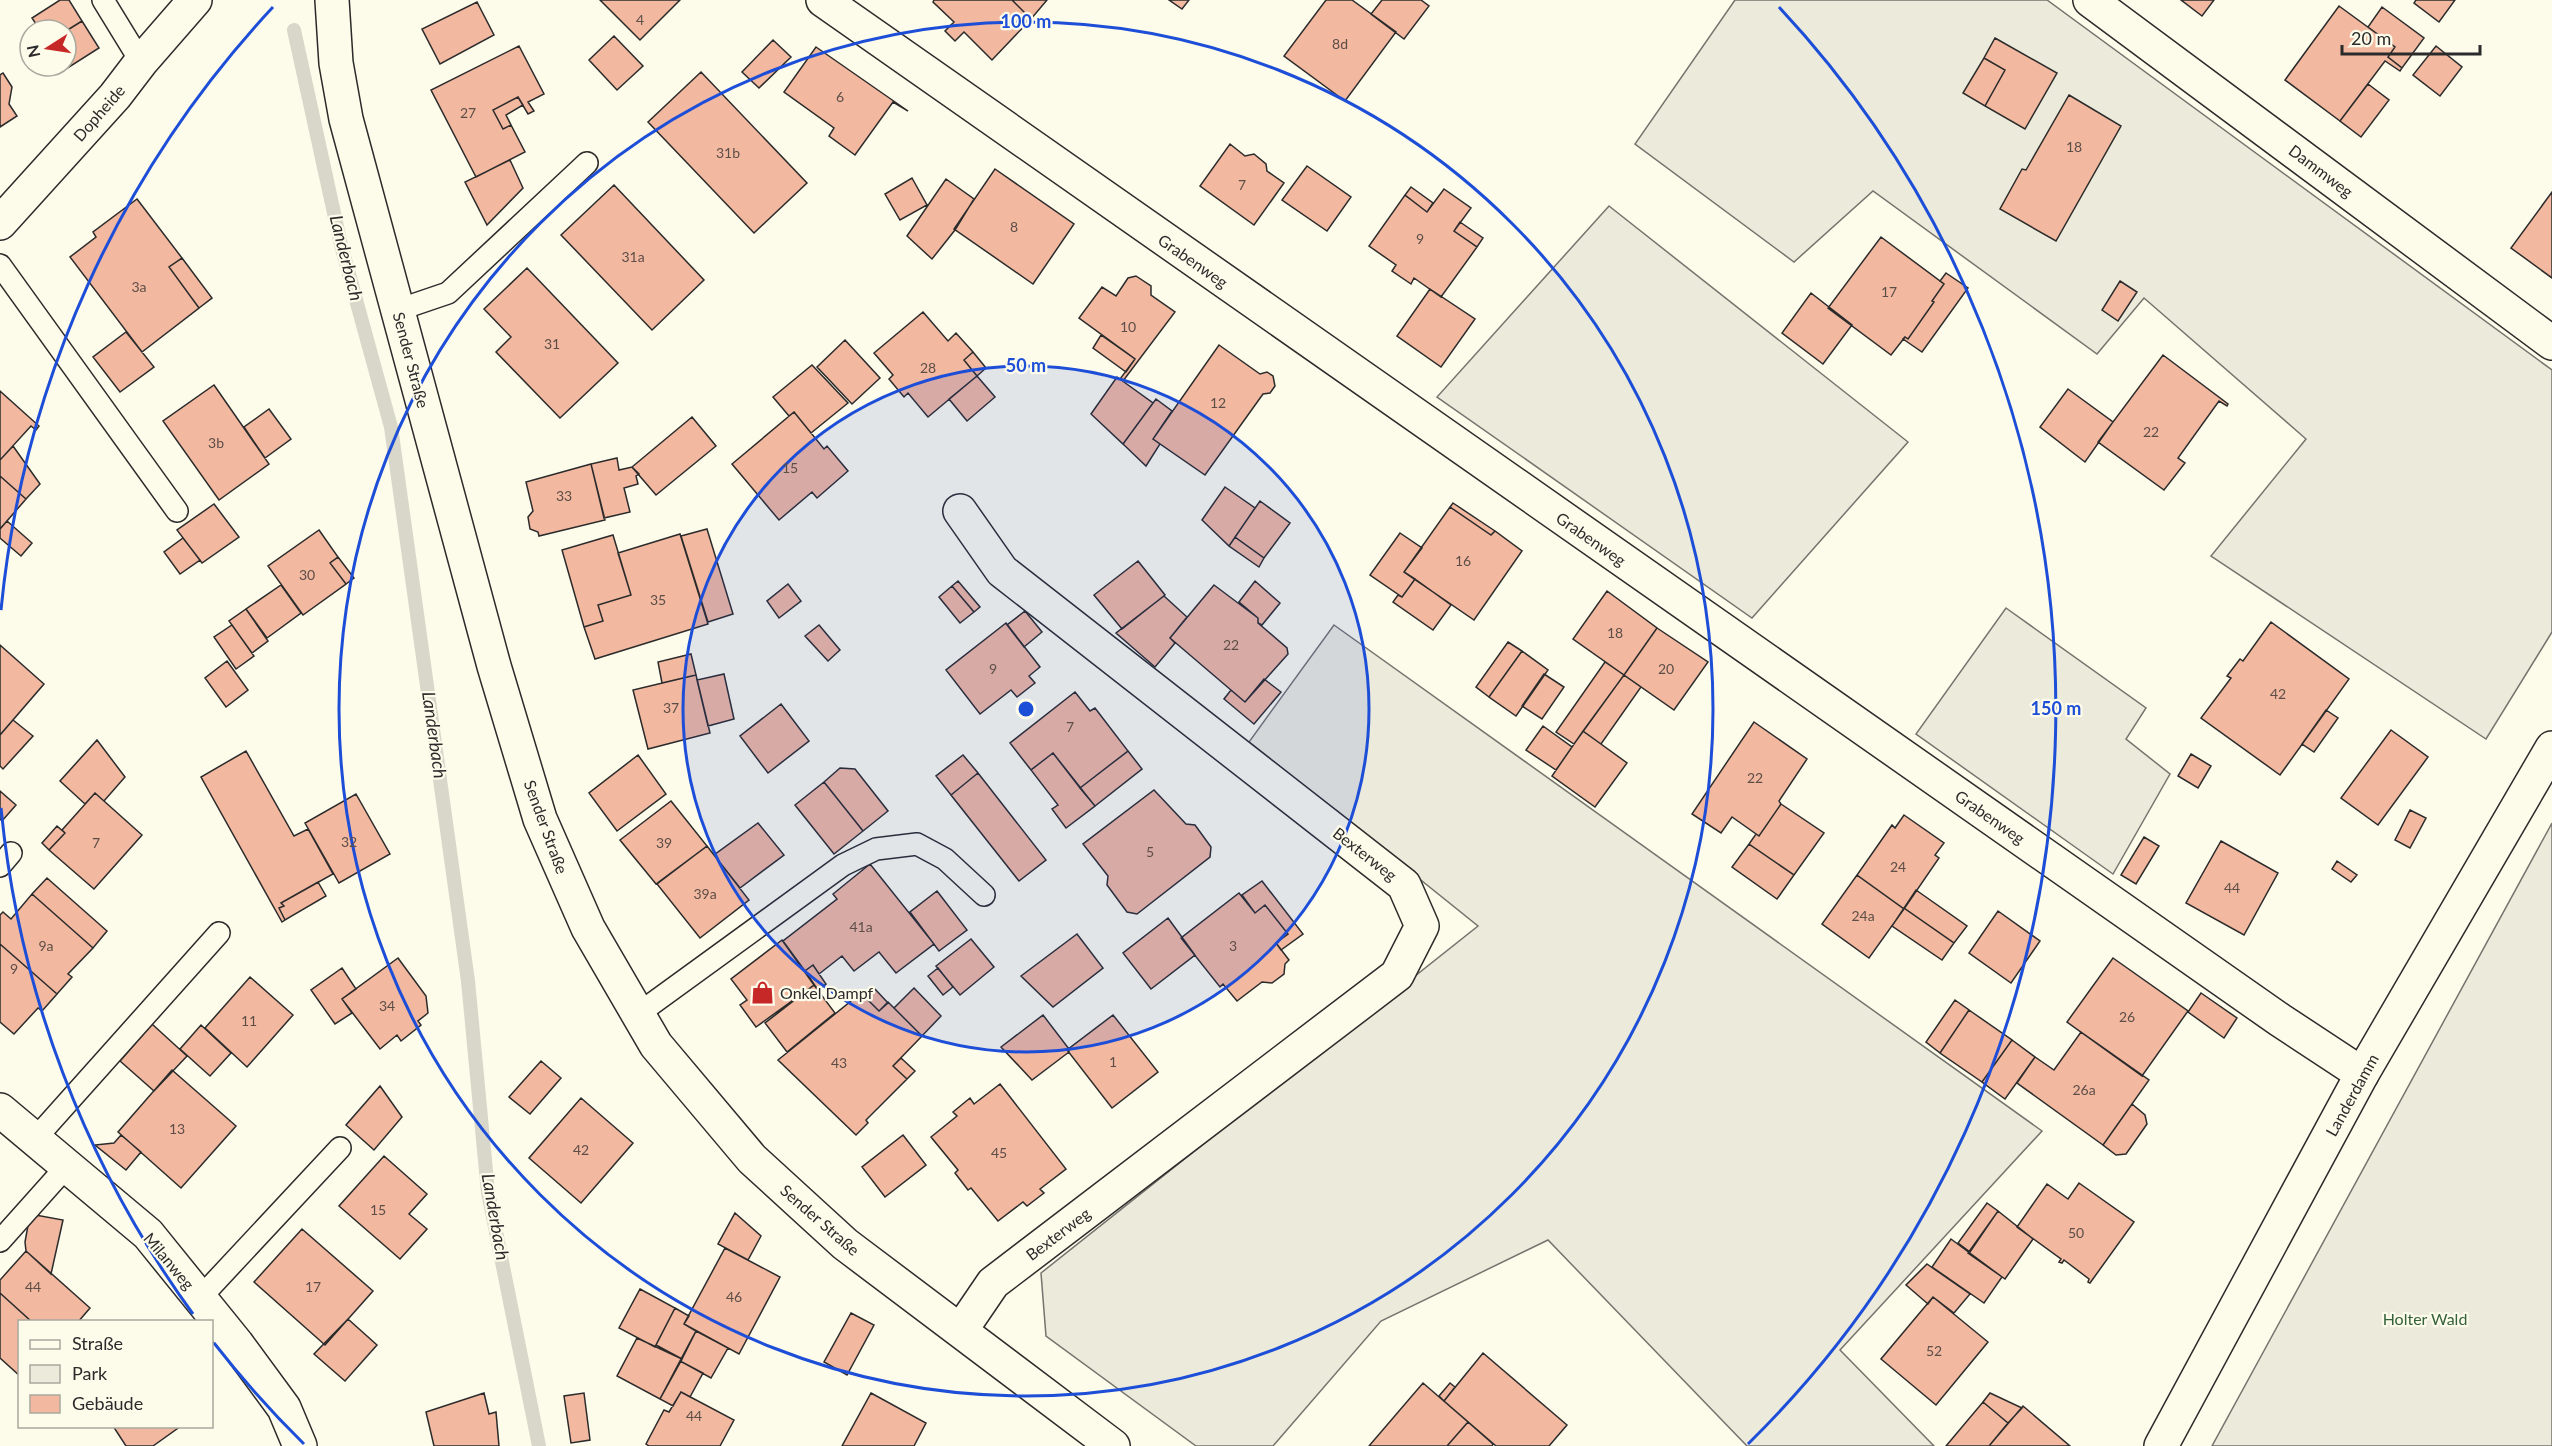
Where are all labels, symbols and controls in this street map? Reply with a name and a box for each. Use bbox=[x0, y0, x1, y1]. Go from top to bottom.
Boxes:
text: 100 m bbox=[1001, 10, 1051, 32]
house number: 4 bbox=[636, 11, 644, 28]
north arrow bbox=[18, 18, 78, 78]
scale bar bbox=[2342, 18, 2480, 56]
text: 20 m bbox=[2351, 27, 2391, 49]
house number: 8d bbox=[1332, 35, 1348, 52]
text: N bbox=[22, 43, 43, 59]
street label: Dopheide bbox=[69, 81, 128, 145]
house number: 6 bbox=[836, 88, 844, 105]
house number: 27 bbox=[460, 104, 476, 121]
house number: 18 bbox=[2066, 138, 2082, 155]
street label: Dammweg bbox=[2285, 140, 2357, 201]
house number: 31b bbox=[716, 144, 740, 161]
house number: 7 bbox=[1238, 176, 1246, 193]
water label: Landerbach bbox=[326, 213, 368, 303]
house number: 8 bbox=[1010, 218, 1018, 235]
street label: Grabenweg bbox=[1155, 230, 1232, 292]
house number: 9 bbox=[1416, 230, 1424, 247]
house number: 31a bbox=[621, 248, 645, 265]
house number: 3a bbox=[131, 278, 147, 295]
house number: 17 bbox=[1881, 283, 1897, 300]
street label: Sender Straße bbox=[390, 310, 433, 410]
house number: 10 bbox=[1120, 318, 1136, 335]
house number: 31 bbox=[544, 335, 560, 352]
text: 50 m bbox=[1006, 354, 1046, 376]
house number: 28 bbox=[920, 359, 936, 376]
house number: 12 bbox=[1210, 394, 1226, 411]
house number: 22 bbox=[2143, 423, 2159, 440]
house number: 3b bbox=[208, 434, 224, 451]
house number: 15 bbox=[782, 459, 798, 476]
house number: 33 bbox=[556, 487, 572, 504]
street label: Grabenweg bbox=[1553, 508, 1630, 570]
house number: 16 bbox=[1455, 552, 1471, 569]
house number: 30 bbox=[299, 566, 315, 583]
house number: 35 bbox=[650, 591, 666, 608]
house number: 18 bbox=[1607, 624, 1623, 641]
house number: 22 bbox=[1223, 636, 1239, 653]
house number: 9 bbox=[989, 660, 997, 677]
house number: 20 bbox=[1658, 660, 1674, 677]
house number: 42 bbox=[2270, 685, 2286, 702]
water label: Landerbach bbox=[418, 690, 452, 780]
text: 150 m bbox=[2031, 697, 2081, 719]
house number: 37 bbox=[663, 699, 679, 716]
centre of rings bbox=[1016, 699, 1036, 719]
house number: 7 bbox=[1066, 718, 1074, 735]
house number: 22 bbox=[1747, 769, 1763, 786]
street label: Sender Straße bbox=[521, 777, 572, 876]
street label: Grabenweg bbox=[1952, 786, 2029, 848]
street label: Bexterweg bbox=[1330, 823, 1401, 884]
house number: 32 bbox=[341, 833, 357, 850]
house number: 7 bbox=[92, 834, 100, 851]
house number: 39 bbox=[656, 834, 672, 851]
house number: 5 bbox=[1146, 843, 1154, 860]
house number: 24 bbox=[1890, 858, 1906, 875]
house number: 44 bbox=[2224, 879, 2240, 896]
house number: 39a bbox=[693, 885, 717, 902]
house number: 24a bbox=[1851, 907, 1875, 924]
house number: 41a bbox=[849, 918, 873, 935]
house number: 9a bbox=[38, 937, 54, 954]
house number: 3 bbox=[1229, 937, 1237, 954]
house number: 9 bbox=[10, 960, 18, 977]
shop icon: Onkel Dampf bbox=[749, 980, 775, 1006]
place label: Onkel Dampf bbox=[780, 983, 873, 1002]
house number: 34 bbox=[379, 997, 395, 1014]
house number: 26 bbox=[2119, 1008, 2135, 1025]
house number: 11 bbox=[241, 1012, 257, 1029]
street label: Landerdamm bbox=[2321, 1050, 2382, 1139]
house number: 1 bbox=[1109, 1053, 1117, 1070]
house number: 43 bbox=[831, 1054, 847, 1071]
house number: 26a bbox=[2072, 1081, 2096, 1098]
house number: 13 bbox=[169, 1120, 185, 1137]
house number: 42 bbox=[573, 1141, 589, 1158]
house number: 45 bbox=[991, 1144, 1007, 1161]
water label: Landerbach bbox=[478, 1172, 514, 1262]
street label: Sender Straße bbox=[777, 1180, 864, 1259]
house number: 15 bbox=[370, 1201, 386, 1218]
street label: Bexterweg bbox=[1022, 1203, 1094, 1264]
house number: 50 bbox=[2068, 1224, 2084, 1241]
street label: Milanweg bbox=[140, 1228, 199, 1293]
house number: 44 bbox=[25, 1278, 41, 1295]
house number: 17 bbox=[305, 1278, 321, 1295]
house number: 46 bbox=[726, 1288, 742, 1305]
park label: Holter Wald bbox=[2383, 1309, 2467, 1328]
legend bbox=[18, 1320, 213, 1428]
text: Straße bbox=[72, 1332, 123, 1354]
house number: 52 bbox=[1926, 1342, 1942, 1359]
text: Park bbox=[72, 1362, 108, 1384]
text: Gebäude bbox=[72, 1392, 143, 1414]
house number: 44 bbox=[686, 1407, 702, 1424]

